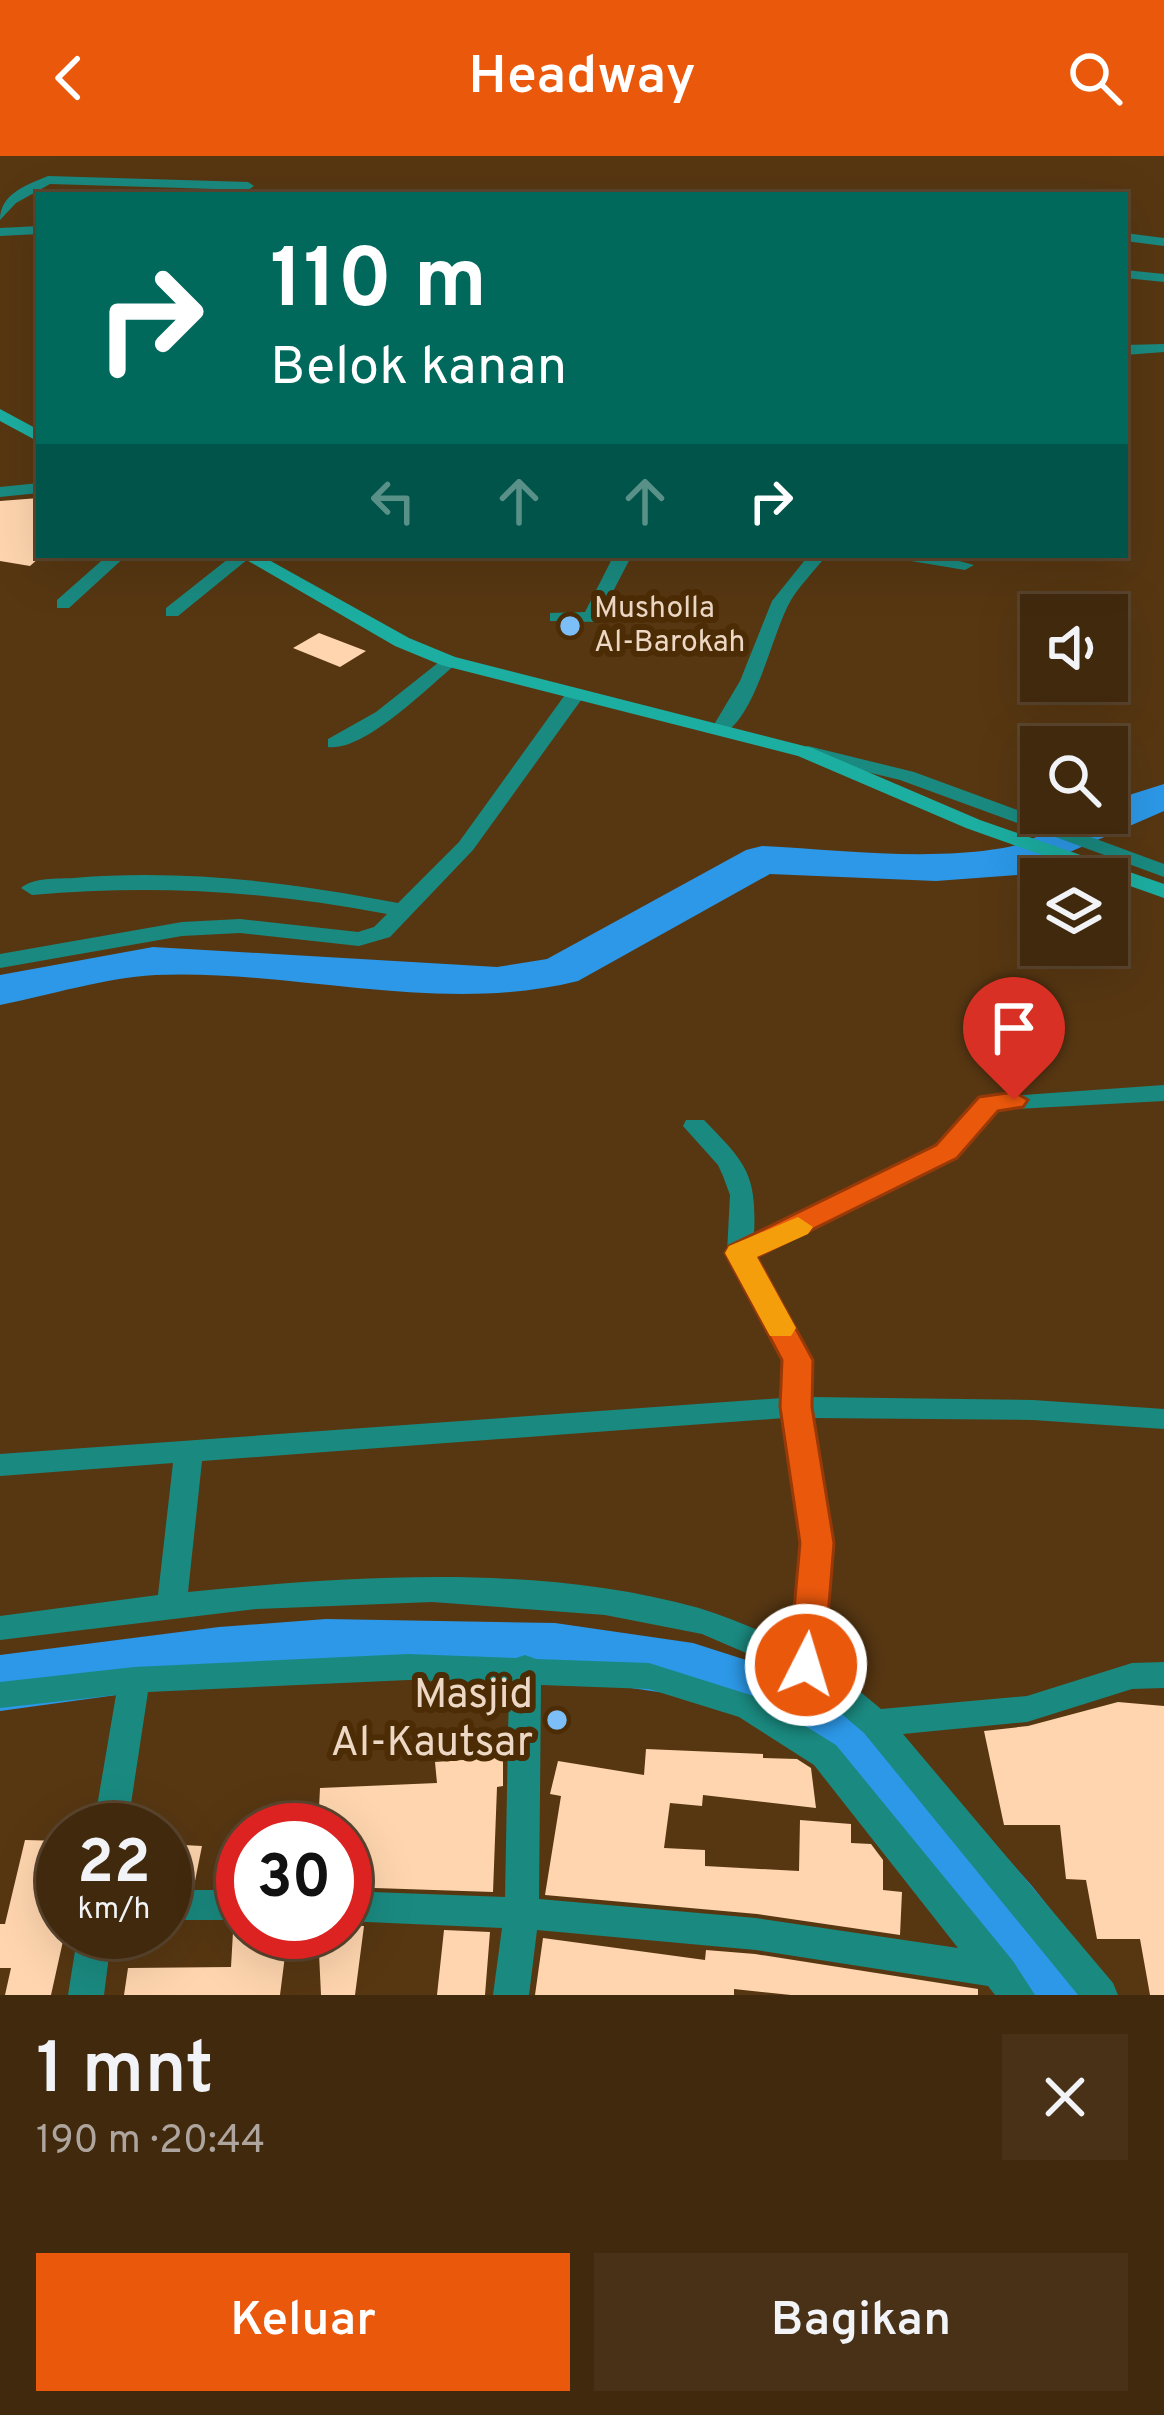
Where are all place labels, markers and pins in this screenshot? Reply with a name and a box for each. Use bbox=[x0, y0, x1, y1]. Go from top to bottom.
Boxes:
place label: Musholla Al-Barokah bbox=[594, 591, 746, 662]
marker: Musholla Al-Barokah bbox=[557, 613, 583, 639]
pin bbox=[963, 977, 1065, 1100]
place label: Masjid Al-Kautsar bbox=[331, 1670, 533, 1771]
marker: Masjid Al-Kautsar bbox=[544, 1707, 570, 1733]

